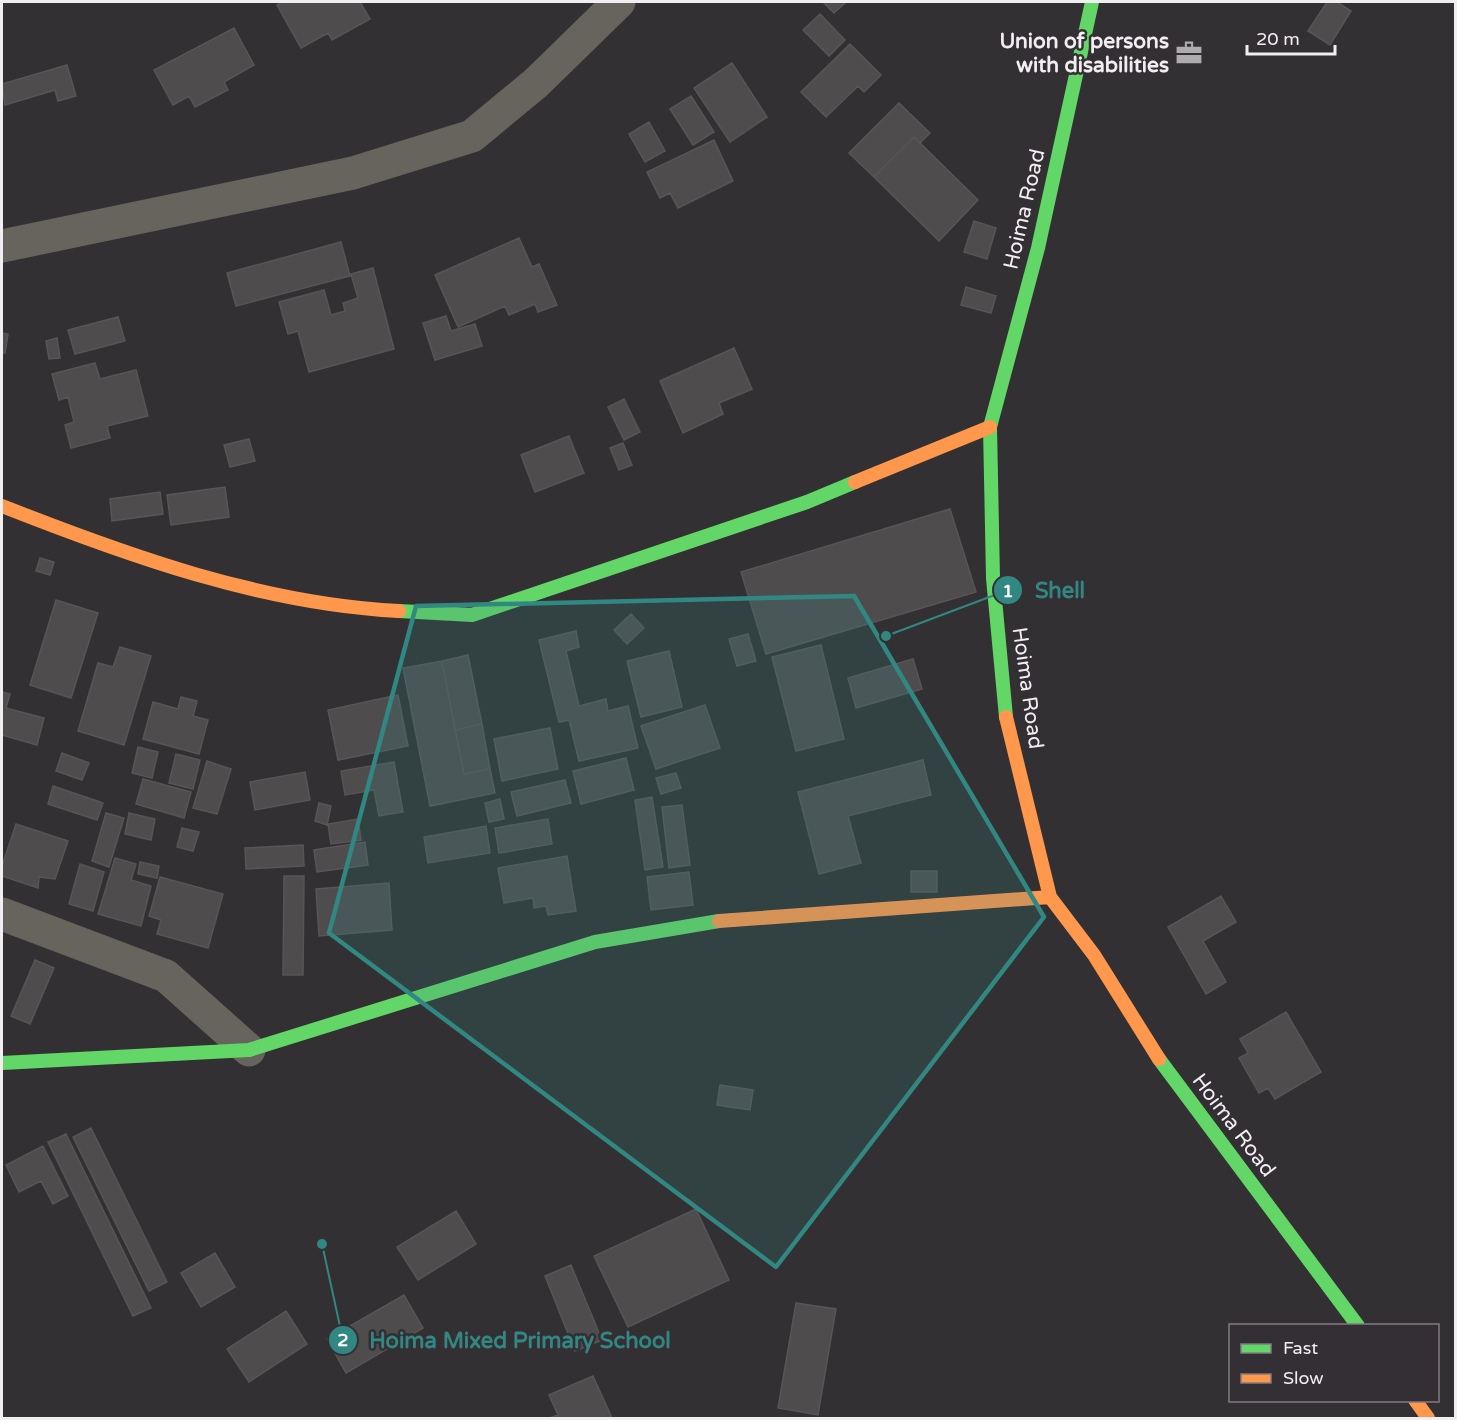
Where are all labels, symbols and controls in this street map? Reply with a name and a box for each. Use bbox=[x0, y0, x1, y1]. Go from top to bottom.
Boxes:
scale bar bbox=[1247, 18, 1336, 56]
text: 20 m bbox=[1256, 28, 1300, 50]
place label: Union of persons with disabilities bbox=[999, 29, 1169, 78]
office icon: Union of persons with disabilities bbox=[1174, 38, 1204, 68]
street label: Hoima Road bbox=[998, 146, 1050, 272]
callout: Shell bbox=[993, 570, 1097, 610]
text: Shell bbox=[1035, 578, 1085, 604]
text: 1 bbox=[1002, 580, 1014, 602]
street label: Hoima Road bbox=[1007, 625, 1048, 751]
street label: Hoima Road bbox=[1187, 1069, 1281, 1182]
callout: Hoima Mixed Primary School bbox=[328, 1320, 683, 1360]
legend bbox=[1229, 1324, 1439, 1402]
text: Hoima Mixed Primary School bbox=[369, 1328, 671, 1354]
text: 2 bbox=[337, 1329, 349, 1351]
text: Fast bbox=[1283, 1337, 1318, 1359]
text: Slow bbox=[1283, 1367, 1324, 1389]

